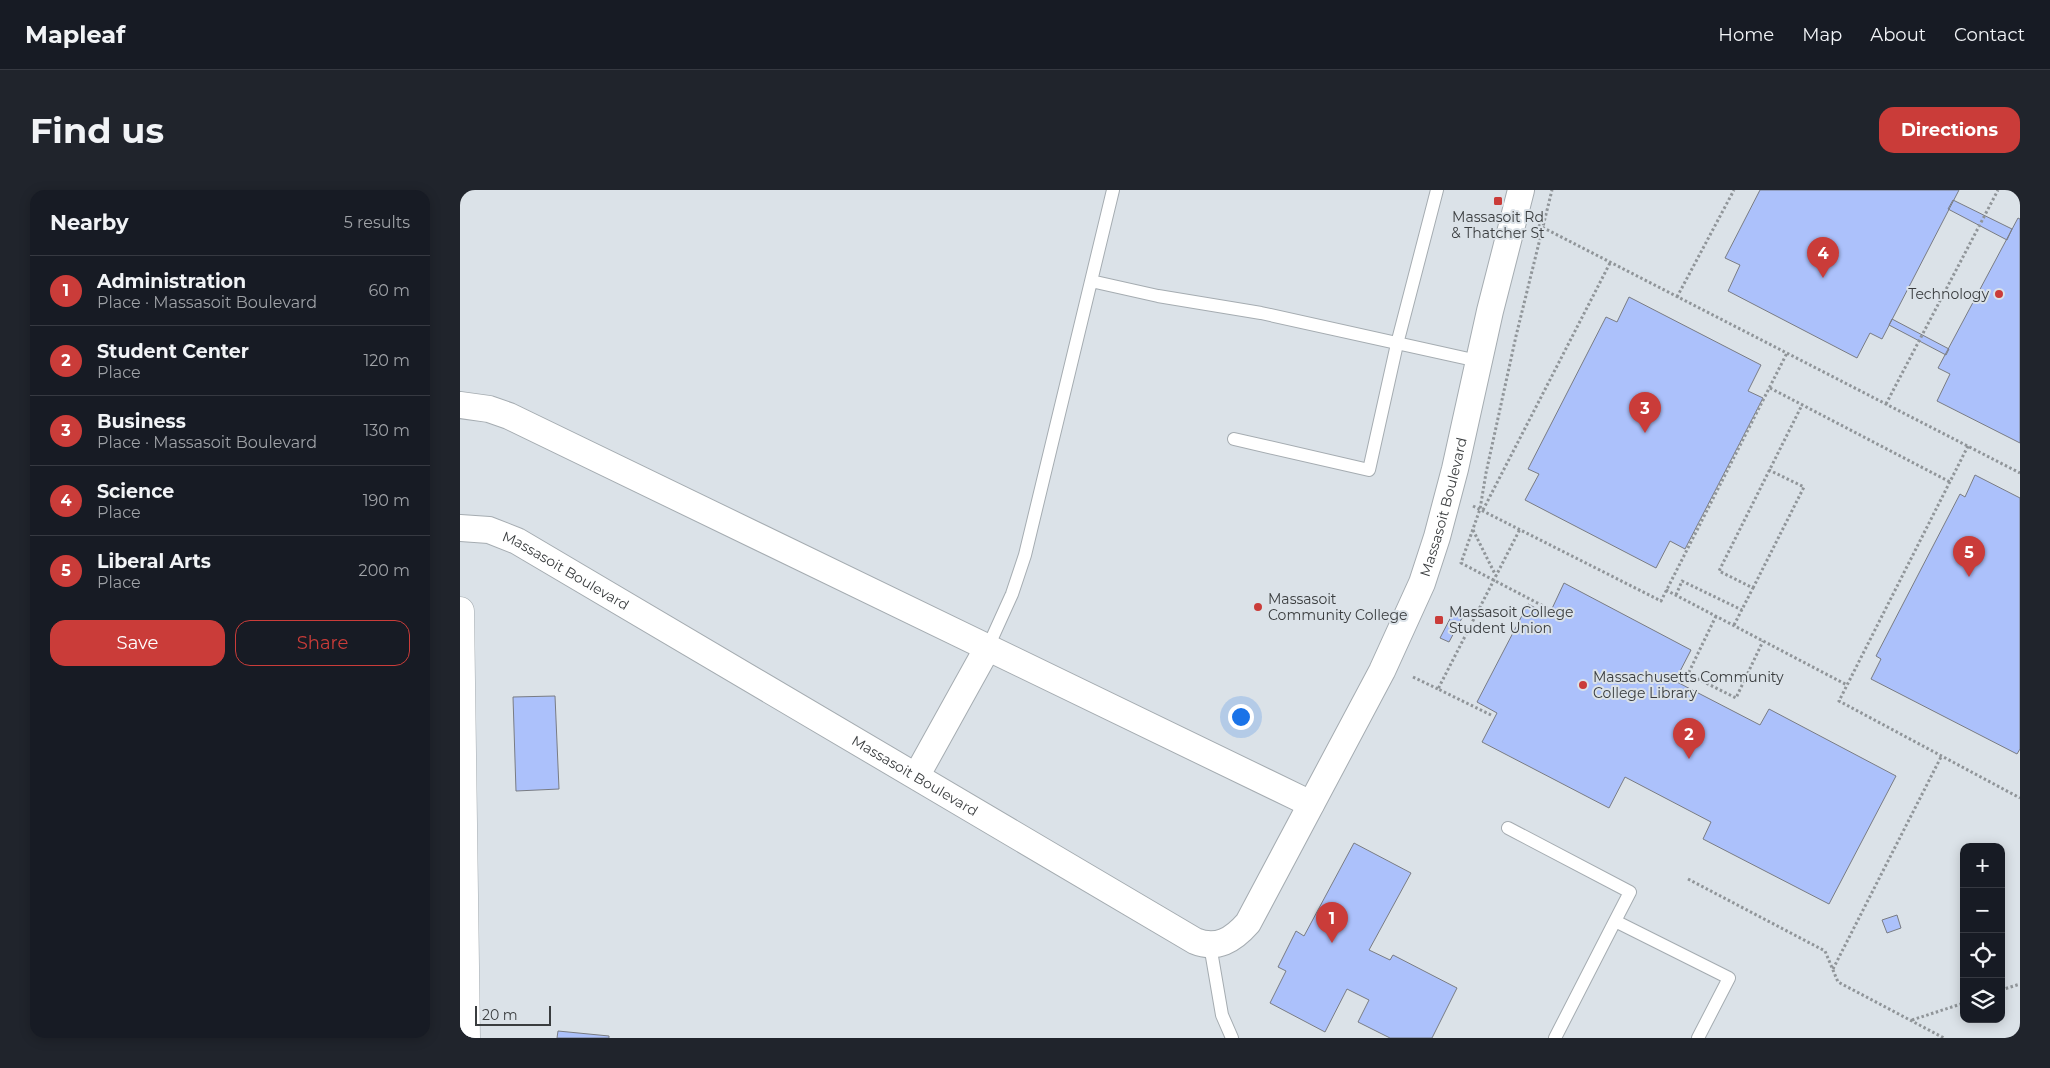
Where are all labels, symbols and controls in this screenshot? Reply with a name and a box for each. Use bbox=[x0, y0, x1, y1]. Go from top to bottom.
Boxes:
text: Mapleaf bbox=[25, 20, 125, 49]
text: Home bbox=[1718, 24, 1774, 46]
text: Map bbox=[1802, 24, 1842, 46]
text: About bbox=[1870, 24, 1926, 46]
text: Contact bbox=[1954, 24, 2025, 46]
button: Directions bbox=[1879, 107, 2020, 153]
text: Find us bbox=[30, 109, 164, 152]
marker: Massasoit Rd & Thatcher St bbox=[1492, 195, 1504, 207]
place label: Massasoit Rd & Thatcher St bbox=[1451, 208, 1545, 242]
text: Nearby bbox=[50, 210, 129, 235]
text: 5 results bbox=[344, 213, 410, 232]
pin: 4 bbox=[1807, 237, 1839, 278]
text: Administration bbox=[97, 270, 246, 293]
text: 1 bbox=[63, 281, 69, 300]
text: 60 m bbox=[368, 281, 410, 300]
place label: Technology bbox=[1908, 285, 1989, 303]
marker: Technology bbox=[1993, 288, 2005, 300]
text: Place · Massasoit Boulevard bbox=[97, 293, 317, 312]
text: Student Center bbox=[97, 340, 249, 363]
text: 2 bbox=[61, 351, 71, 370]
text: 120 m bbox=[363, 351, 410, 370]
text: Place bbox=[97, 363, 141, 382]
pin: 3 bbox=[1629, 392, 1661, 433]
text: Business bbox=[97, 410, 186, 433]
text: 3 bbox=[61, 421, 71, 440]
text: 130 m bbox=[363, 421, 410, 440]
text: Place · Massasoit Boulevard bbox=[97, 433, 317, 452]
street label: Massasoit Boulevard bbox=[1416, 436, 1471, 579]
text: Science bbox=[97, 480, 174, 503]
text: 4 bbox=[60, 491, 72, 510]
text: 190 m bbox=[363, 491, 410, 510]
text: Place bbox=[97, 503, 141, 522]
street label: Massasoit Boulevard bbox=[500, 527, 632, 614]
pin: 5 bbox=[1953, 536, 1985, 577]
text: Liberal Arts bbox=[97, 550, 211, 573]
text: 5 bbox=[61, 561, 71, 580]
text: 200 m bbox=[359, 561, 410, 580]
text: Place bbox=[97, 573, 141, 592]
place label: Massasoit Community College bbox=[1268, 590, 1407, 624]
marker: Massasoit Community College bbox=[1252, 601, 1264, 613]
place label: Massasoit College Student Union bbox=[1449, 603, 1574, 637]
marker: Massasoit College Student Union bbox=[1433, 614, 1445, 626]
button: Save bbox=[50, 620, 225, 666]
button: Share bbox=[235, 620, 410, 666]
place label: Massachusetts Community College Library bbox=[1593, 668, 1784, 702]
marker: Massachusetts Community College Library bbox=[1577, 679, 1589, 691]
your location bbox=[1228, 704, 1254, 730]
pin: 2 bbox=[1673, 718, 1705, 759]
street label: Massasoit Boulevard bbox=[848, 731, 981, 820]
map controls bbox=[1960, 843, 2005, 1023]
button: + bbox=[1960, 843, 2005, 888]
button: − bbox=[1960, 888, 2005, 933]
pin: 1 bbox=[1316, 902, 1348, 943]
button: locate bbox=[1960, 933, 2005, 978]
button: layers bbox=[1960, 978, 2005, 1023]
scale bar bbox=[475, 1003, 551, 1026]
text: 20 m bbox=[482, 1006, 518, 1024]

